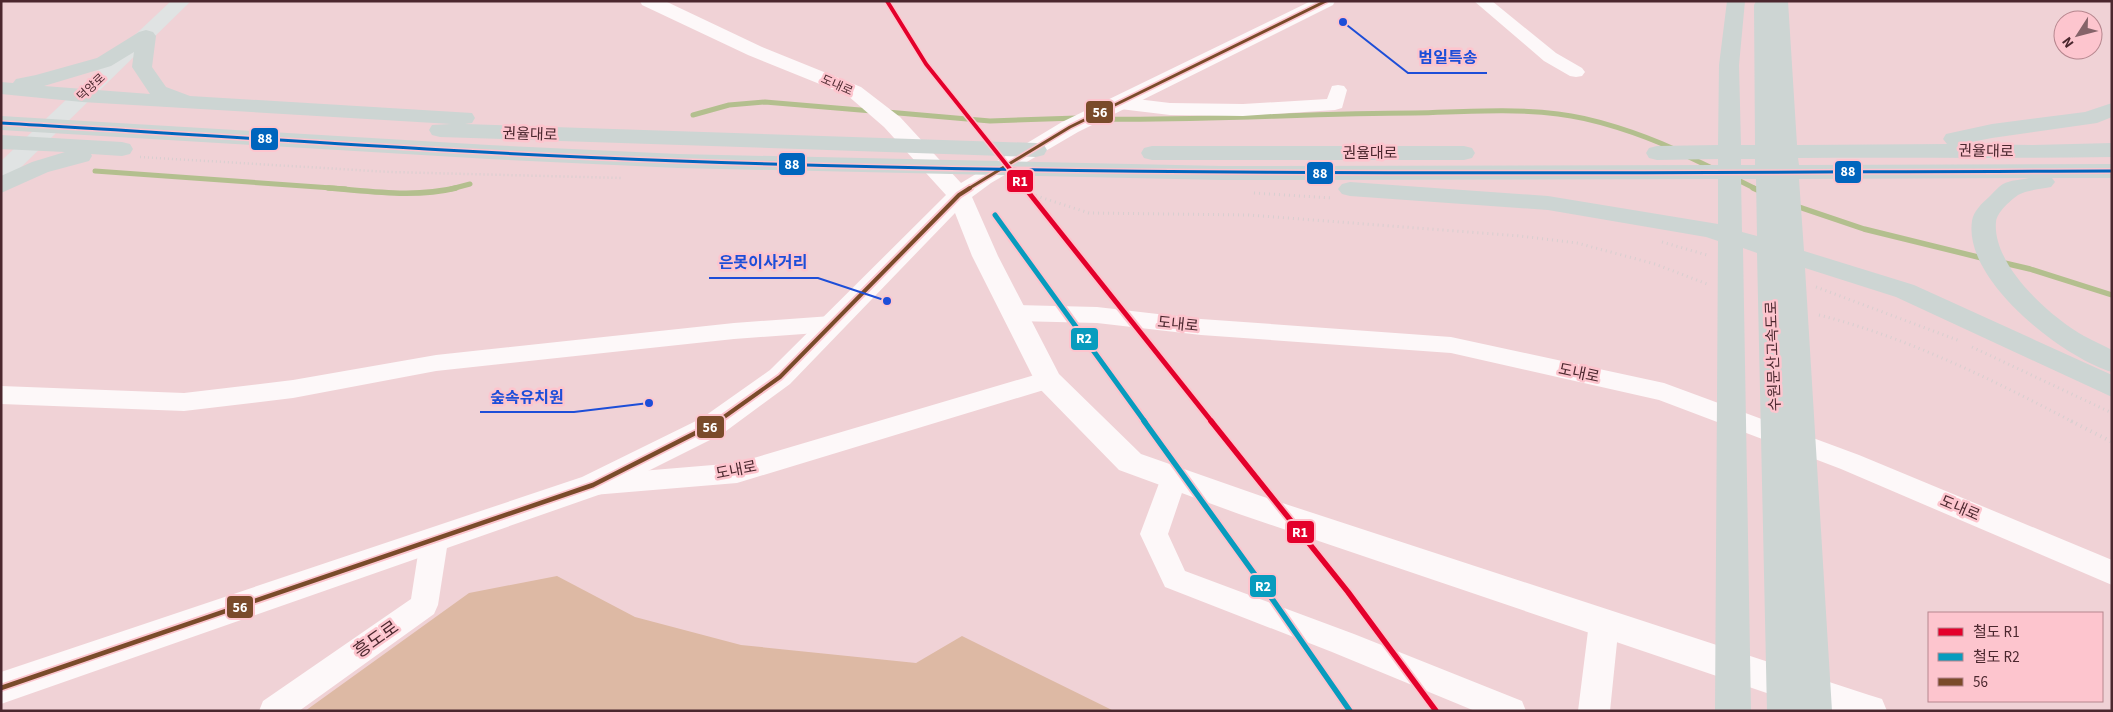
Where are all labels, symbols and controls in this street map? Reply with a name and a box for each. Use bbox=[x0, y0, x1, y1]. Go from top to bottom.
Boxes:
north arrow bbox=[2053, 10, 2103, 60]
text: N bbox=[2057, 32, 2079, 52]
callout: 범일특송 bbox=[1408, 42, 1487, 73]
text: 범일특송 bbox=[1419, 47, 1478, 69]
street label: 덕양로 bbox=[73, 70, 109, 105]
street label: 도내로 bbox=[818, 71, 855, 100]
line badge: 56 bbox=[1085, 100, 1114, 124]
text: 56 bbox=[1093, 103, 1107, 123]
street label: 권율대로 bbox=[502, 123, 558, 146]
line badge: 88 bbox=[250, 127, 279, 151]
text: 88 bbox=[258, 129, 272, 149]
street label: 권율대로 bbox=[1958, 141, 2014, 162]
street label: 권율대로 bbox=[1342, 143, 1398, 164]
line badge: 88 bbox=[778, 152, 806, 176]
text: 88 bbox=[785, 155, 799, 175]
line badge: 88 bbox=[1834, 160, 1862, 184]
line badge: 88 bbox=[1306, 161, 1334, 185]
text: 88 bbox=[1841, 162, 1855, 182]
text: 88 bbox=[1313, 164, 1327, 184]
line badge: R1 bbox=[1006, 169, 1034, 193]
text: R1 bbox=[1012, 172, 1028, 192]
callout: 은못이사거리 bbox=[709, 247, 818, 278]
text: 은못이사거리 bbox=[719, 252, 807, 274]
street label: 수원문산고속도로 bbox=[1761, 300, 1786, 412]
street label: 도내로 bbox=[1156, 312, 1200, 337]
line badge: R2 bbox=[1070, 327, 1099, 351]
text: R2 bbox=[1076, 329, 1092, 349]
street label: 도내로 bbox=[1556, 359, 1601, 388]
callout: 숲속유치원 bbox=[480, 381, 574, 412]
text: 숲속유치원 bbox=[490, 387, 564, 409]
line badge: 56 bbox=[696, 415, 725, 439]
text: 56 bbox=[703, 418, 717, 438]
street label: 도내로 bbox=[714, 456, 758, 485]
street label: 도내로 bbox=[1937, 491, 1983, 526]
line badge: R1 bbox=[1286, 520, 1315, 544]
text: R1 bbox=[1292, 523, 1308, 543]
line badge: R2 bbox=[1249, 574, 1277, 598]
text: R2 bbox=[1255, 577, 1271, 597]
line badge: 56 bbox=[226, 595, 254, 619]
text: 56 bbox=[233, 598, 247, 618]
legend bbox=[1928, 612, 2103, 702]
street label: 흥도로 bbox=[349, 615, 404, 664]
text: 철도 R1 bbox=[1973, 622, 2020, 643]
text: 철도 R2 bbox=[1973, 647, 2020, 668]
text: 56 bbox=[1973, 672, 1988, 693]

